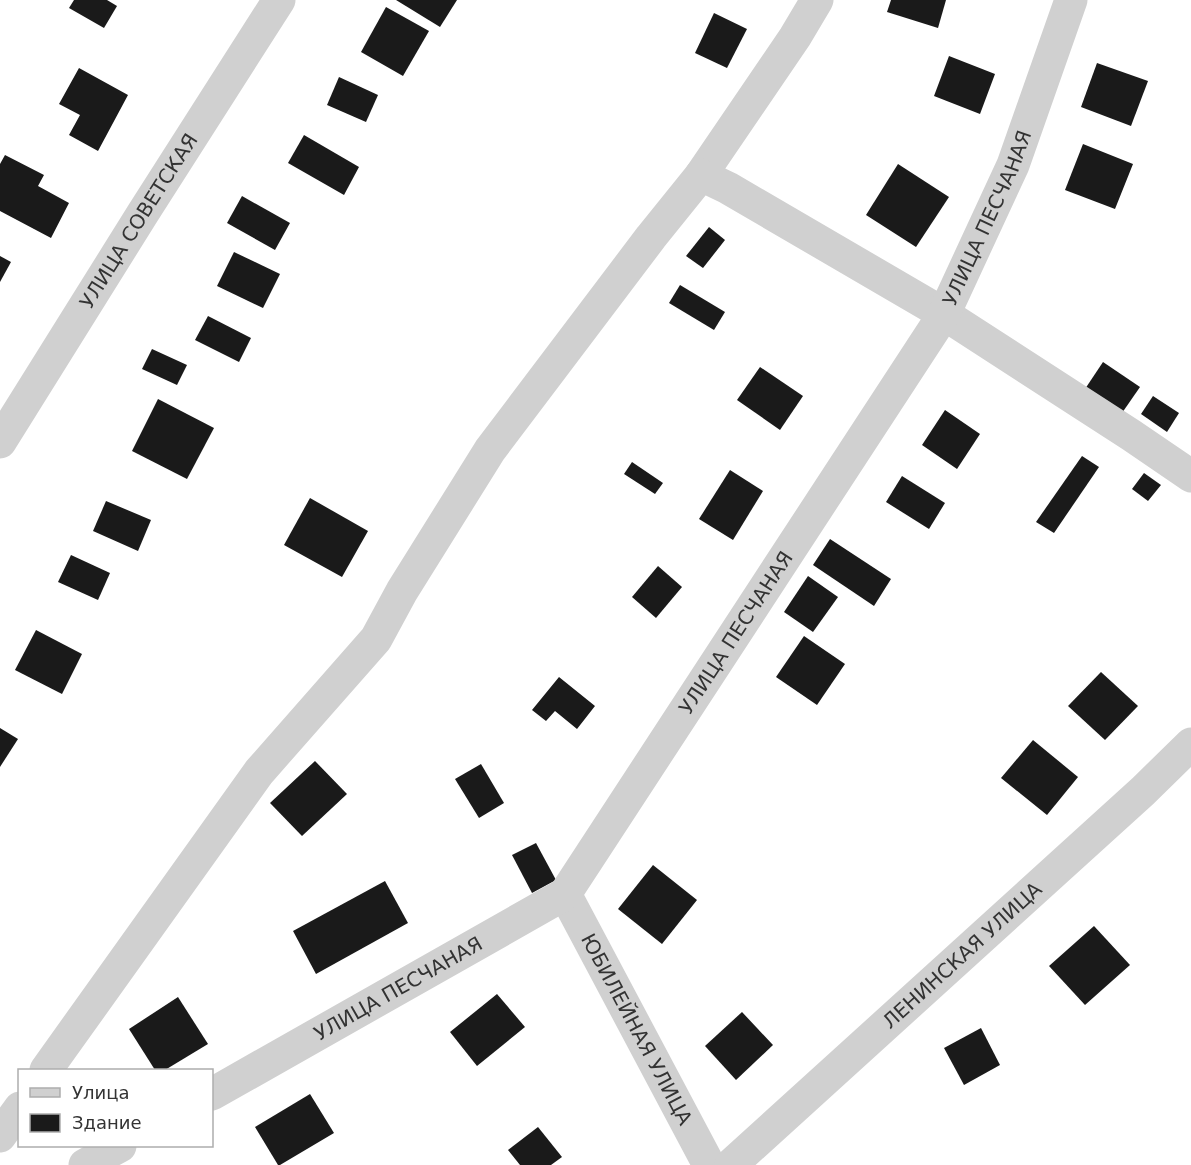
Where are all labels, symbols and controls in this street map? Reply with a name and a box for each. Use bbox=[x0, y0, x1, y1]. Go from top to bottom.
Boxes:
street label: УЛИЦА ПЕСЧАНАЯ bbox=[938, 127, 1036, 309]
street label: УЛИЦА СОВЕТСКАЯ bbox=[75, 129, 203, 313]
street label: УЛИЦА ПЕСЧАНАЯ bbox=[674, 547, 798, 718]
street label: ЛЕНИНСКАЯ УЛИЦА bbox=[878, 877, 1047, 1034]
street label: ЮБИЛЕЙНАЯ УЛИЦА bbox=[576, 929, 698, 1129]
street label: УЛИЦА ПЕСЧАНАЯ bbox=[310, 931, 487, 1046]
legend bbox=[18, 1069, 213, 1147]
text: Улица bbox=[72, 1082, 129, 1103]
text: Здание bbox=[72, 1112, 142, 1133]

